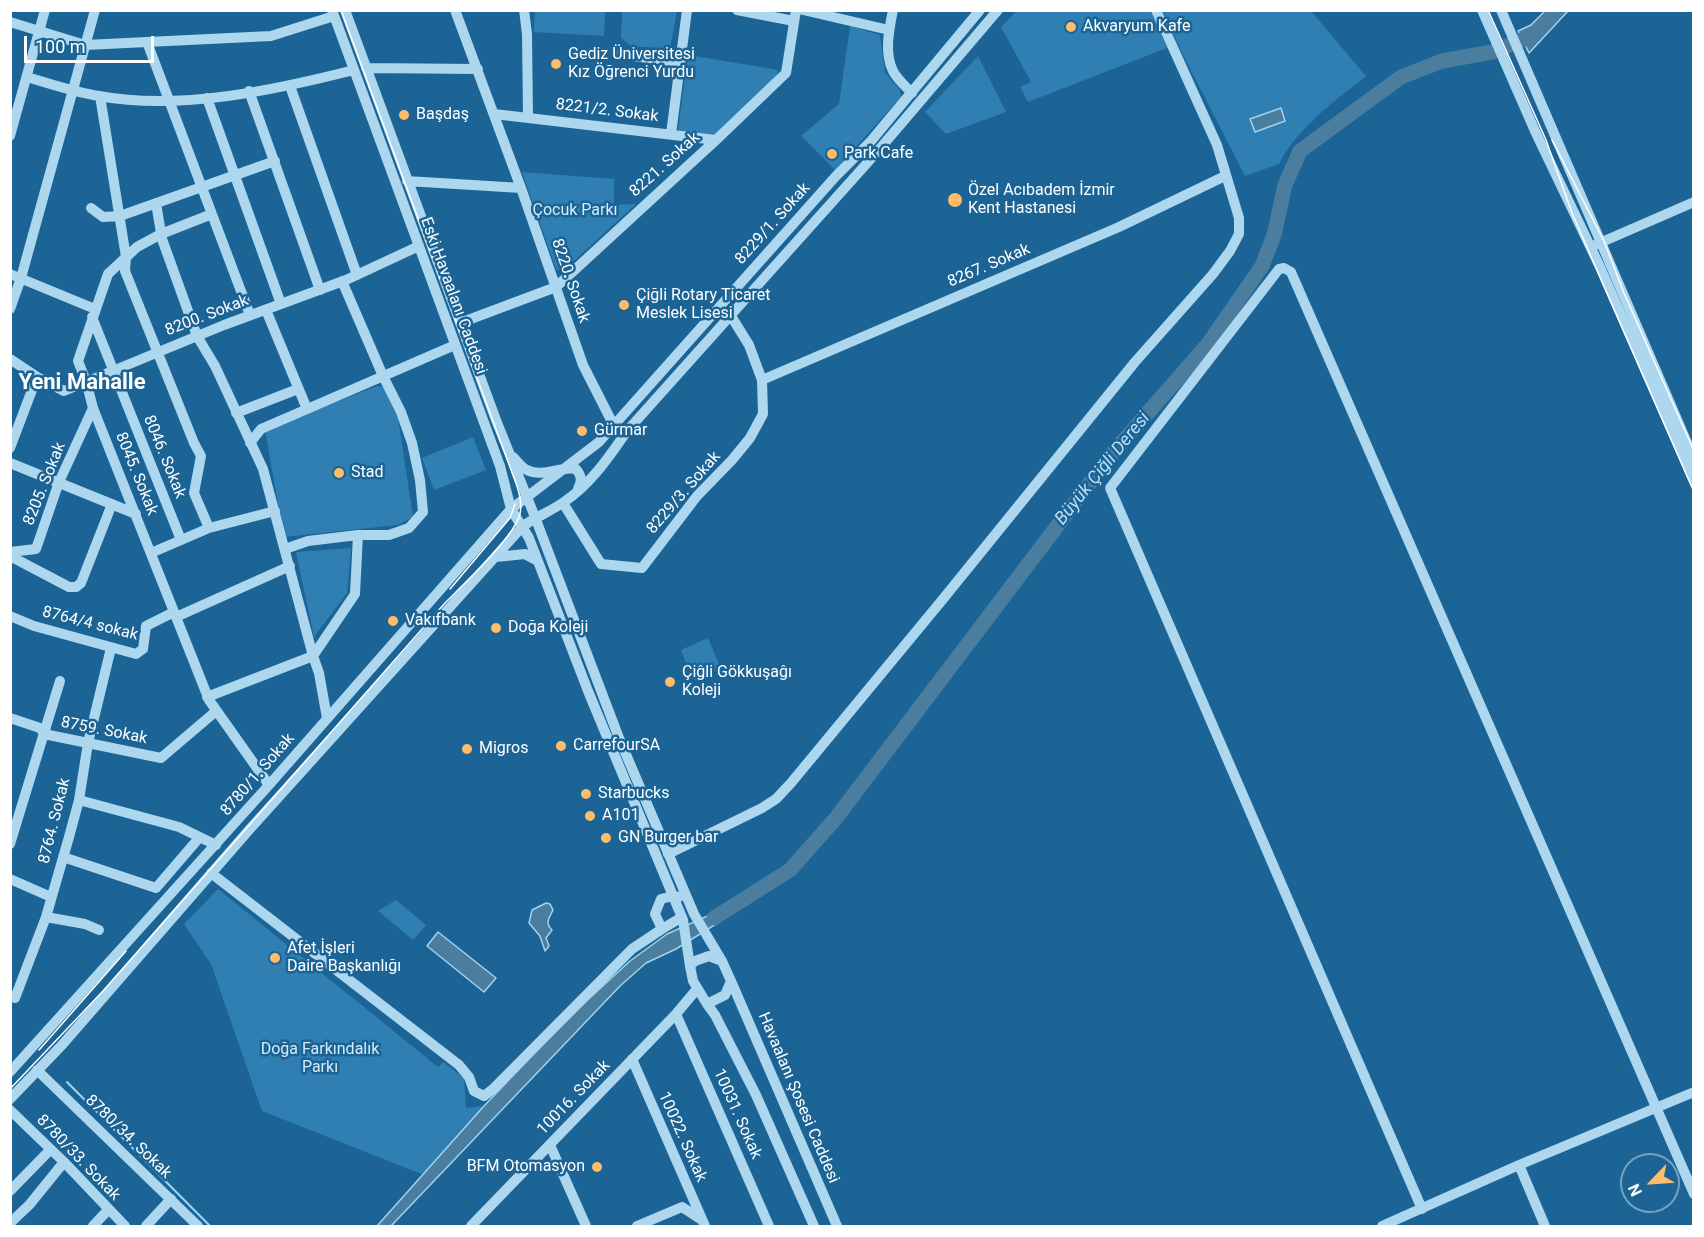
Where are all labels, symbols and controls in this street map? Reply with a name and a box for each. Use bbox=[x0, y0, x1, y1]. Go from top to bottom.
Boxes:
place label: Akvaryum Kafe bbox=[1083, 17, 1190, 37]
marker: Akvaryum Kafe bbox=[1064, 20, 1078, 34]
scale bar bbox=[27, 24, 158, 62]
text: 100 m bbox=[35, 36, 86, 57]
place label: Gediz Üniversitesi Kız Öğrenci Yurdu bbox=[568, 45, 695, 83]
marker: Gediz Üniversitesi Kız Öğrenci Yurdu bbox=[549, 57, 563, 71]
street label: 8221/2. Sokak bbox=[555, 95, 659, 127]
place label: Başdaş bbox=[416, 105, 469, 125]
marker: Başdaş bbox=[397, 108, 411, 122]
street label: 8221. Sokak bbox=[626, 129, 704, 201]
place label: Park Cafe bbox=[844, 144, 913, 164]
marker: Park Cafe bbox=[825, 147, 839, 161]
street label: 8229/1. Sokak bbox=[731, 179, 815, 269]
place label: Özel Acıbadem İzmir Kent Hastanesi bbox=[968, 181, 1115, 219]
marker: Özel Acıbadem İzmir Kent Hastanesi bbox=[946, 191, 964, 209]
park label: Çocuk Parkı bbox=[532, 201, 618, 221]
street label: Eski Havaalanı Caddesi bbox=[416, 215, 490, 377]
street label: 8220. Sokak bbox=[547, 236, 593, 326]
street label: 8267. Sokak bbox=[945, 240, 1033, 292]
place label: Çiğli Rotary Ticaret Meslek Lisesi bbox=[636, 286, 771, 324]
street label: 8200. Sokak bbox=[163, 291, 251, 341]
marker: Çiğli Rotary Ticaret Meslek Lisesi bbox=[617, 298, 631, 312]
district label: Yeni Mahalle bbox=[18, 370, 146, 396]
water label: Büyük Çiğli Deresi bbox=[1051, 408, 1155, 530]
street label: 8046. Sokak bbox=[139, 413, 189, 501]
place label: Gürmar bbox=[594, 421, 647, 441]
marker: Gürmar bbox=[575, 424, 589, 438]
street label: 8045. Sokak bbox=[111, 430, 161, 518]
street label: 8205. Sokak bbox=[20, 440, 70, 528]
street label: 8229/3. Sokak bbox=[643, 448, 725, 538]
place label: Stad bbox=[351, 463, 383, 483]
marker: Stad bbox=[332, 466, 346, 480]
street label: 8764/4 sokak bbox=[40, 603, 140, 645]
place label: Vakıfbank bbox=[405, 611, 476, 631]
marker: Vakıfbank bbox=[386, 614, 400, 628]
place label: Doğa Koleji bbox=[508, 618, 588, 638]
marker: Doğa Koleji bbox=[489, 621, 503, 635]
place label: Çiĝli Gökkuşaĝı Koleji bbox=[682, 663, 792, 701]
marker: Çiĝli Gökkuşaĝı Koleji bbox=[663, 675, 677, 689]
street label: 8759. Sokak bbox=[59, 713, 149, 749]
street label: 8780/1. Sokak bbox=[217, 730, 299, 820]
place label: CarrefourSA bbox=[573, 736, 660, 756]
place label: Migros bbox=[479, 739, 528, 759]
marker: CarrefourSA bbox=[554, 739, 568, 753]
marker: Migros bbox=[460, 742, 474, 756]
street label: 8764. Sokak bbox=[35, 776, 75, 866]
place label: Starbucks bbox=[598, 784, 669, 804]
marker: Starbucks bbox=[579, 787, 593, 801]
place label: A101 bbox=[602, 806, 639, 826]
marker: A101 bbox=[583, 809, 597, 823]
place label: GN Burger bar bbox=[618, 828, 718, 848]
marker: GN Burger bar bbox=[599, 831, 613, 845]
place label: Afet İşleri Daire Başkanlığı bbox=[287, 939, 401, 977]
marker: Afet İşleri Daire Başkanlığı bbox=[268, 951, 282, 965]
street label: Havaalanı Şosesi Caddesi bbox=[753, 1010, 843, 1186]
park label: Doğa Farkındalık Parkı bbox=[261, 1040, 379, 1078]
street label: 10016. Sokak bbox=[534, 1057, 614, 1139]
street label: 10031. Sokak bbox=[709, 1066, 765, 1162]
street label: 10022. Sokak bbox=[654, 1089, 710, 1185]
street label: 8780/34. Sokak bbox=[81, 1091, 175, 1183]
street label: 8780/33. Sokak bbox=[32, 1111, 124, 1205]
north arrow bbox=[1620, 1153, 1680, 1213]
place label: BFM Otomasyon bbox=[467, 1157, 585, 1177]
marker: BFM Otomasyon bbox=[590, 1160, 604, 1174]
text: N bbox=[1624, 1181, 1646, 1199]

